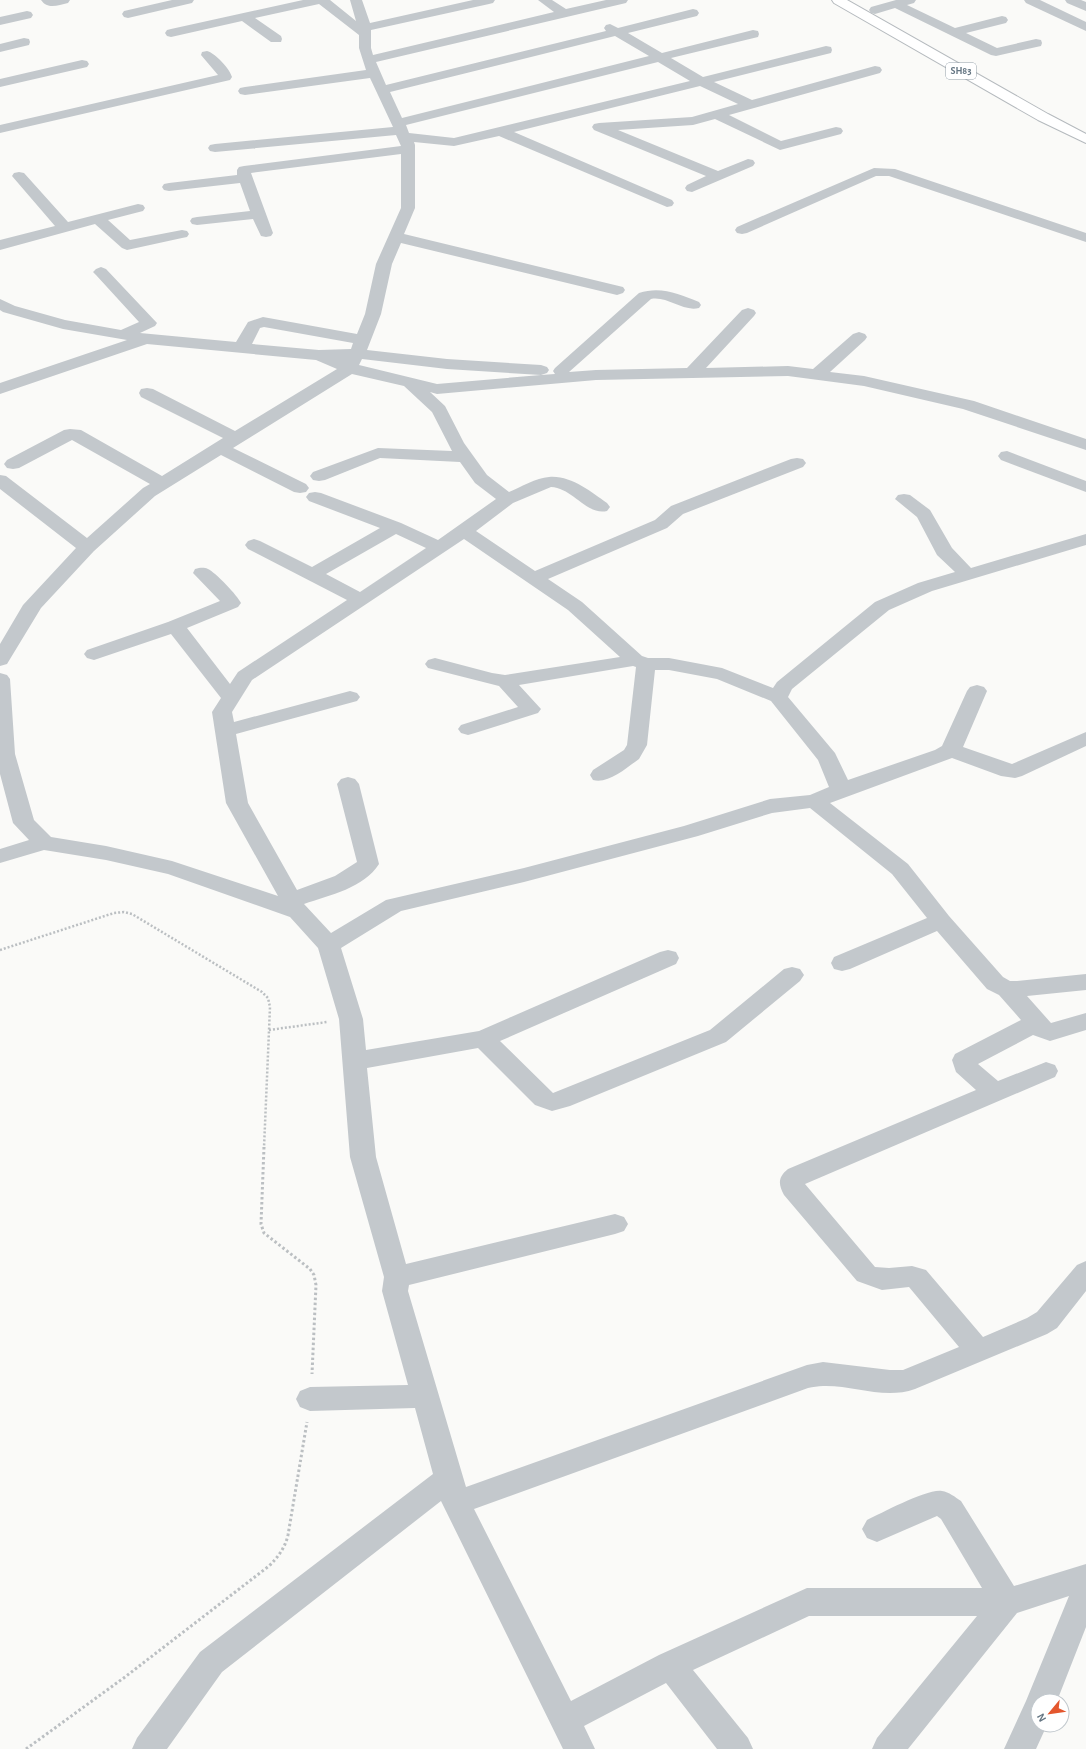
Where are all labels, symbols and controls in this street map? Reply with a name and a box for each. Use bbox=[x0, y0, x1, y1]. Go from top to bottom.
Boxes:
road number: SH83 bbox=[946, 63, 976, 79]
north arrow bbox=[1030, 1693, 1070, 1733]
text: N bbox=[1035, 1712, 1048, 1724]

